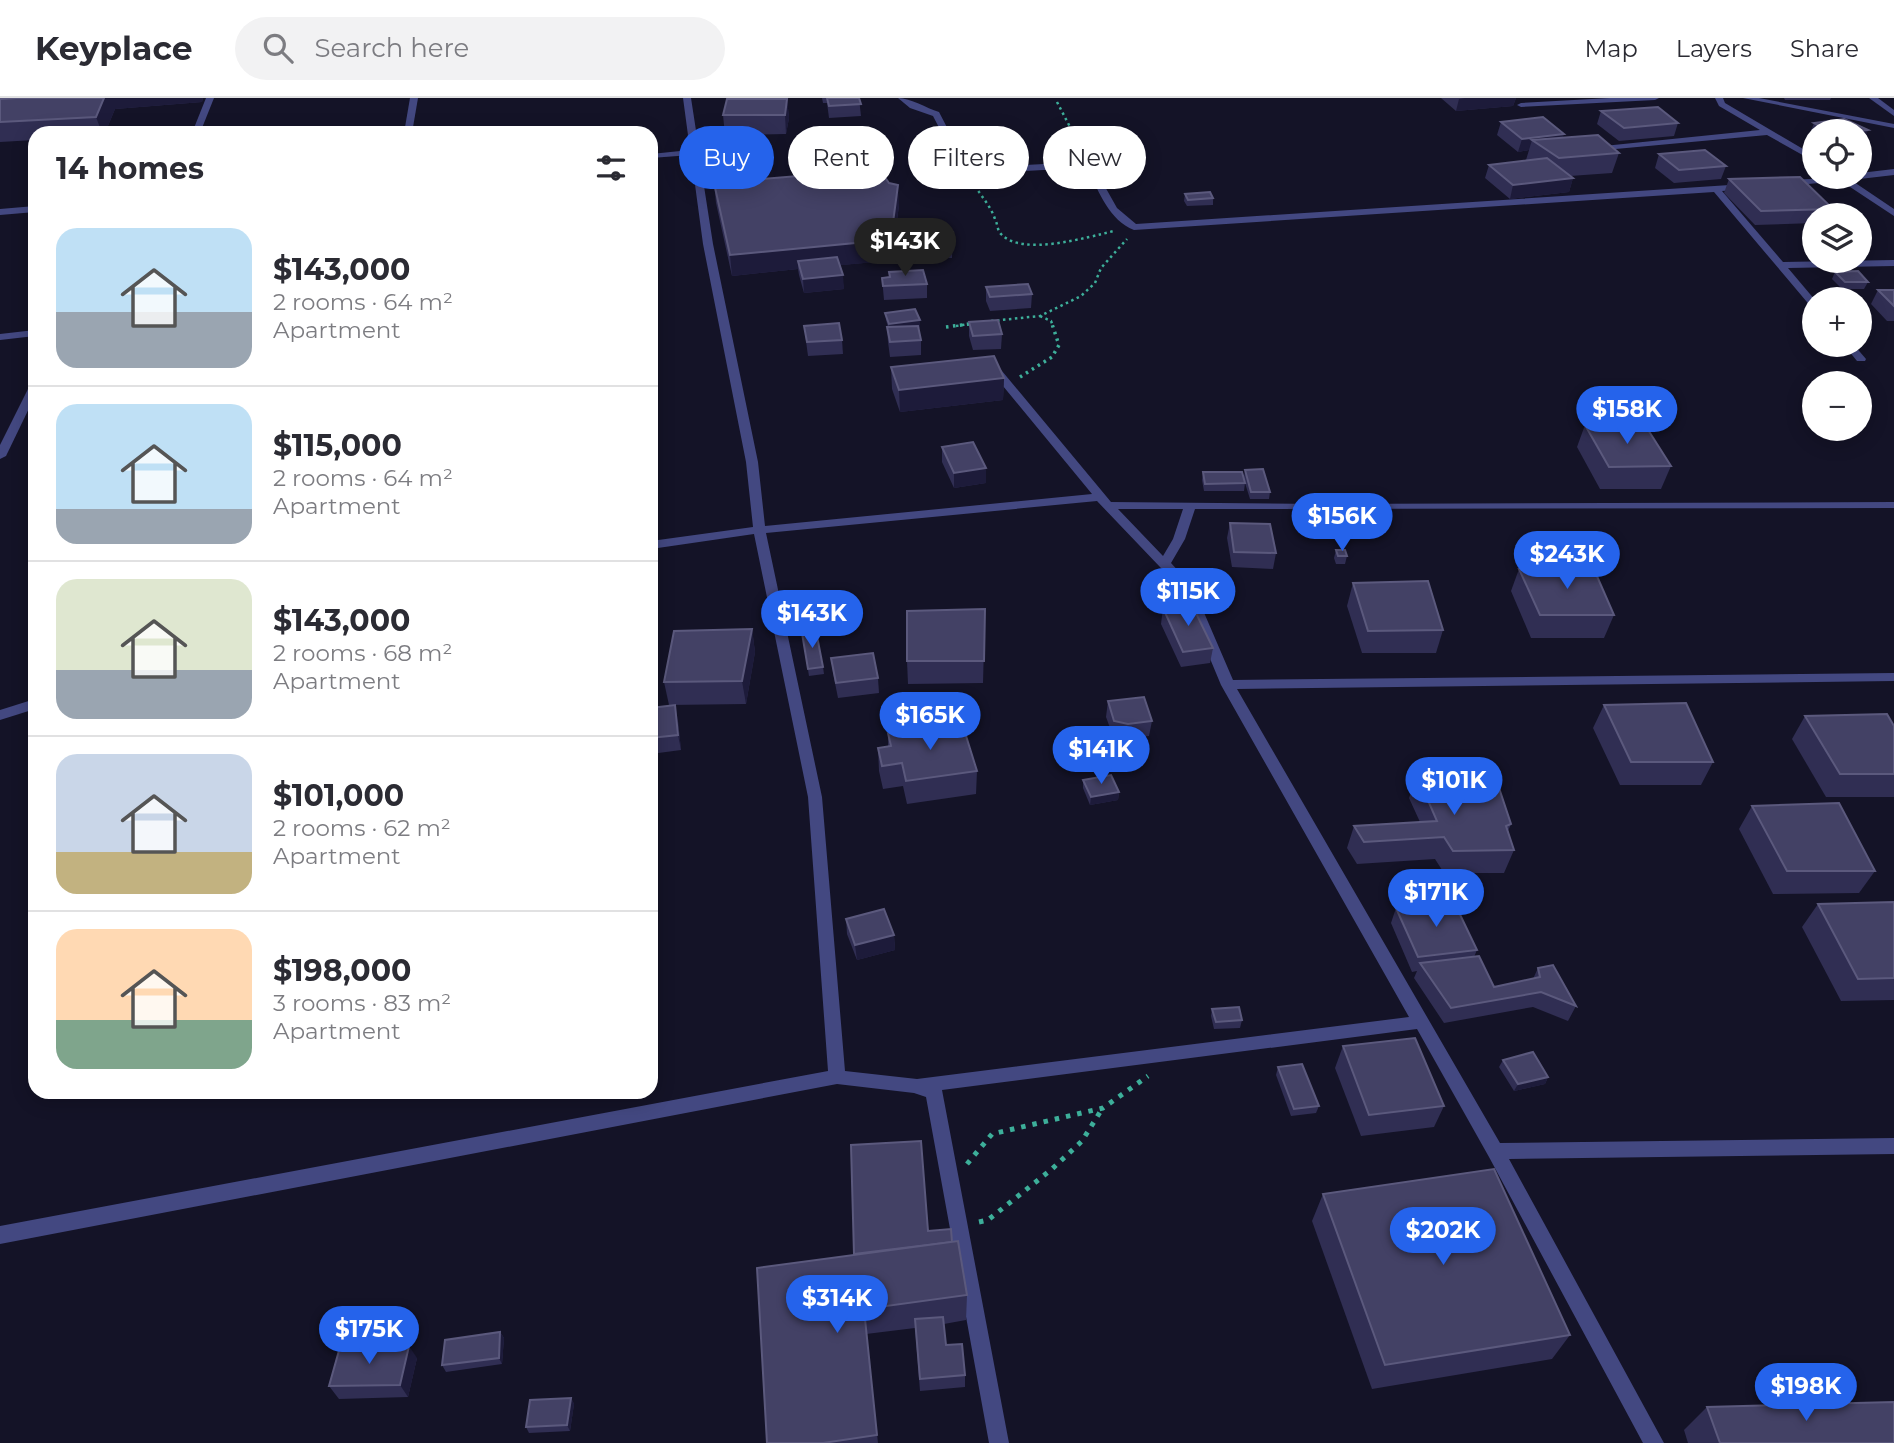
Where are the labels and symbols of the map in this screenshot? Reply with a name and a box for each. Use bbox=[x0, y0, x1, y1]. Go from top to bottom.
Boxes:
pin: $143K bbox=[856, 218, 954, 278]
pin: $158K bbox=[1578, 386, 1676, 446]
pin: $156K bbox=[1293, 494, 1391, 553]
pin: $243K bbox=[1518, 532, 1616, 591]
pin: $115K bbox=[1139, 568, 1237, 628]
pin: $143K bbox=[763, 590, 861, 650]
pin: $165K bbox=[881, 692, 979, 752]
pin: $141K bbox=[1052, 726, 1150, 786]
pin: $101K bbox=[1405, 758, 1503, 817]
pin: $171K bbox=[1387, 870, 1485, 929]
pin: $202K bbox=[1394, 1208, 1492, 1267]
pin: $314K bbox=[788, 1276, 886, 1335]
pin: $175K bbox=[320, 1306, 418, 1366]
pin: $198K bbox=[1757, 1364, 1855, 1423]

